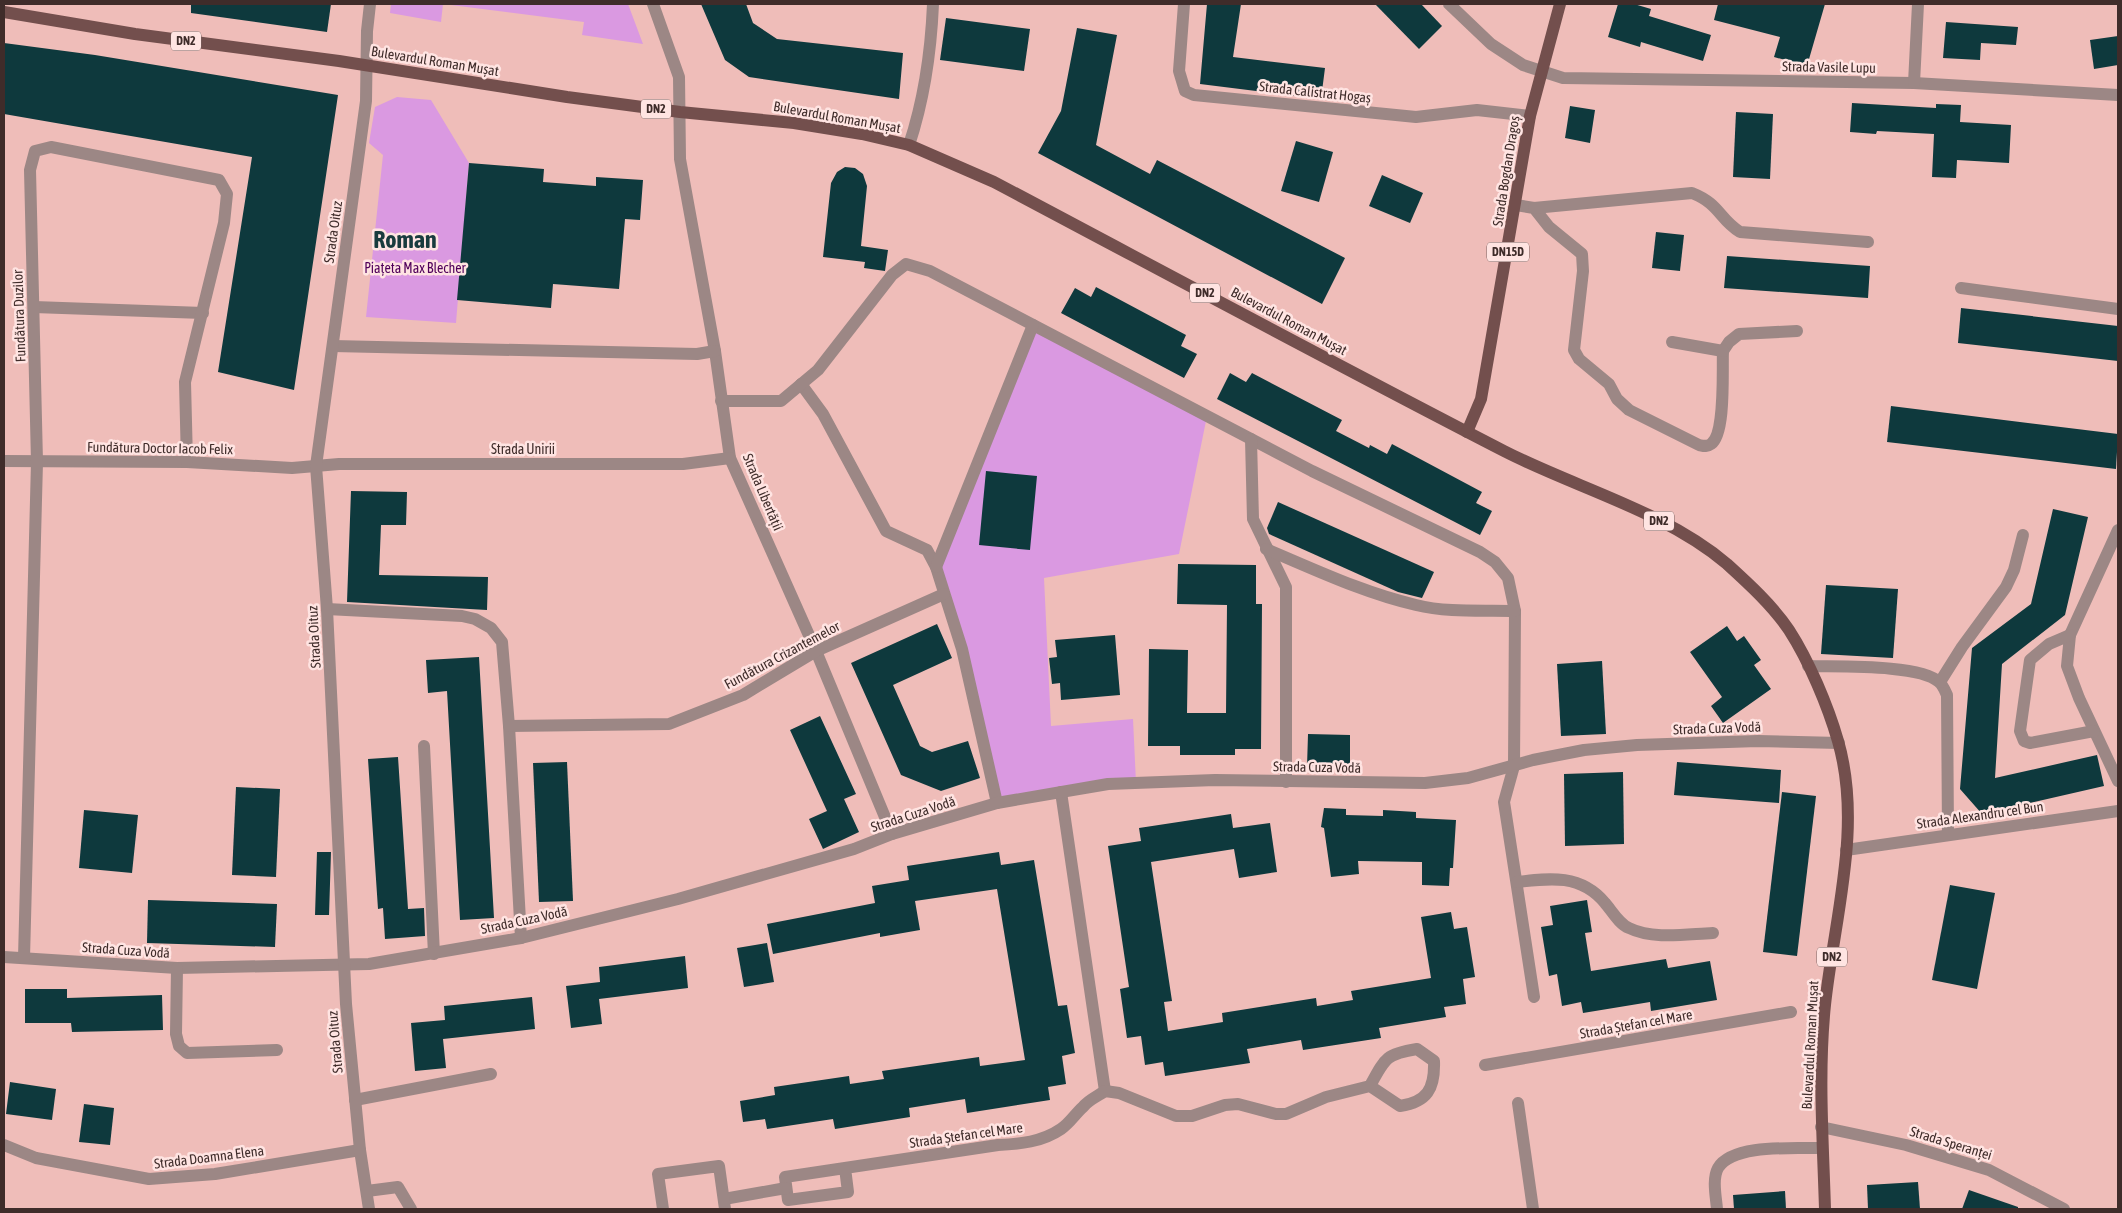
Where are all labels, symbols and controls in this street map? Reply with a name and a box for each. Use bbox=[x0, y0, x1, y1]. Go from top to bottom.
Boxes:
road number: DN2 bbox=[171, 31, 201, 50]
street label: Bulevardul Roman Mușat bbox=[370, 43, 500, 79]
street label: Strada Vasile Lupu bbox=[1782, 58, 1876, 76]
street label: Strada Calistrat Hogaș bbox=[1258, 78, 1372, 106]
street label: Bulevardul Roman Mușat bbox=[772, 98, 902, 136]
road number: DN2 bbox=[641, 100, 671, 118]
street label: Strada Bogdan Dragoș bbox=[1489, 115, 1523, 227]
street label: Strada Oituz bbox=[321, 200, 345, 264]
district label: Roman bbox=[373, 226, 437, 253]
road number: DN15D bbox=[1487, 242, 1529, 262]
park label: Piațeta Max Blecher bbox=[364, 260, 467, 276]
street label: Fundătura Duzilor bbox=[9, 269, 29, 362]
road number: DN2 bbox=[1190, 284, 1220, 302]
street label: Bulevardul Roman Mușat bbox=[1228, 284, 1350, 358]
street label: Fundătura Doctor Iacob Felix bbox=[87, 439, 234, 457]
street label: Strada Unirii bbox=[491, 441, 555, 457]
street label: Strada Libertății bbox=[740, 451, 786, 533]
road number: DN2 bbox=[1644, 512, 1674, 530]
street label: Strada Oituz bbox=[304, 605, 324, 669]
street label: Fundătura Crizantemelor bbox=[722, 617, 843, 692]
street label: Strada Cuza Vodă bbox=[1673, 718, 1761, 738]
street label: Strada Cuza Vodă bbox=[1273, 758, 1361, 776]
street label: Strada Cuza Vodă bbox=[869, 793, 957, 835]
street label: Strada Alexandru cel Bun bbox=[1916, 798, 2044, 832]
street label: Strada Cuza Vodă bbox=[479, 903, 569, 937]
street label: Strada Cuza Vodă bbox=[82, 939, 170, 961]
road number: DN2 bbox=[1817, 948, 1847, 966]
street label: Bulevardul Roman Mușat bbox=[1799, 980, 1821, 1110]
street label: Strada Ștefan cel Mare bbox=[1578, 1006, 1694, 1042]
street label: Strada Oituz bbox=[324, 1010, 346, 1074]
street label: Strada Ștefan cel Mare bbox=[908, 1119, 1024, 1151]
street label: Strada Speranței bbox=[1908, 1123, 1994, 1163]
street label: Strada Doamna Elena bbox=[153, 1142, 265, 1172]

